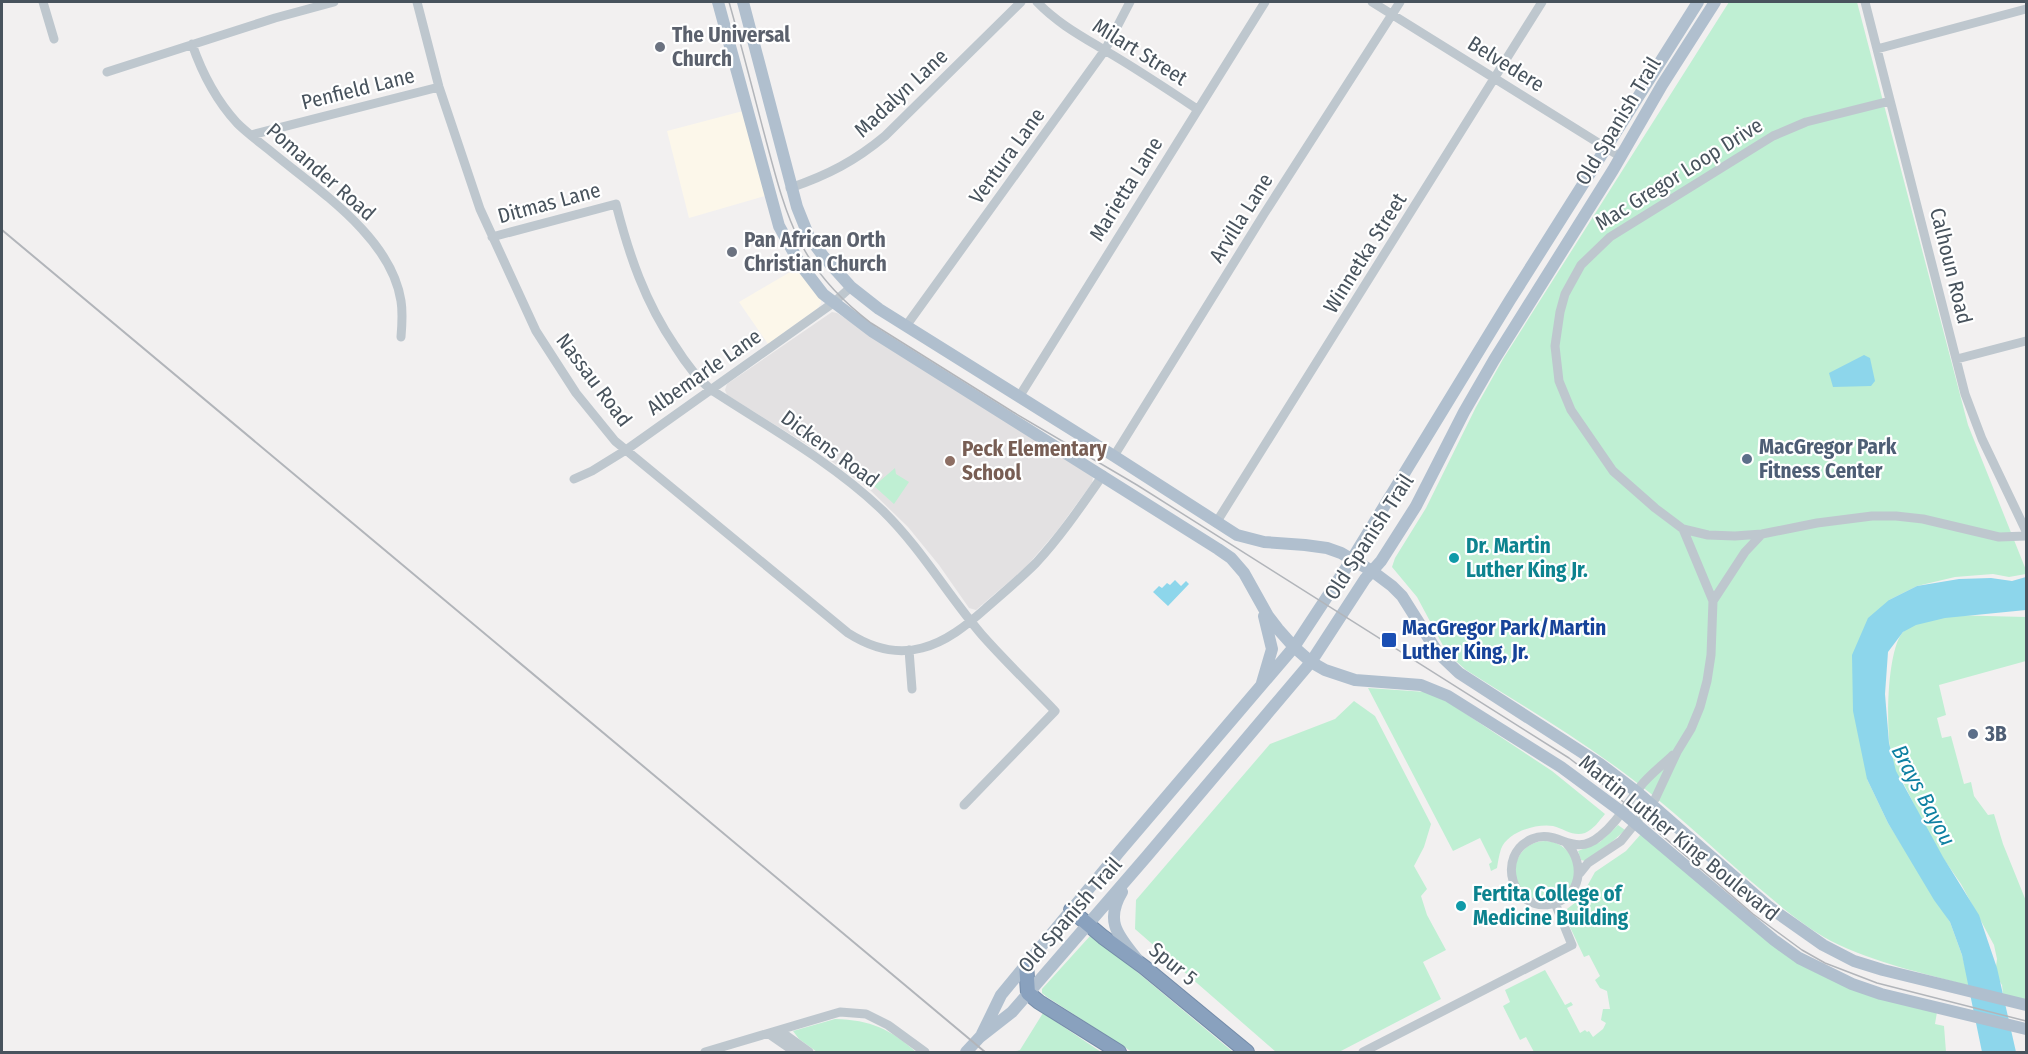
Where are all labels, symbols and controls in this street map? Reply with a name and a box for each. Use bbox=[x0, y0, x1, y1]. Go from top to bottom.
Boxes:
street label: Milart Street bbox=[1088, 13, 1192, 91]
place label: The Universal Church bbox=[672, 22, 790, 72]
street label: Belvedere bbox=[1463, 30, 1549, 98]
marker: The Universal Church bbox=[653, 40, 667, 54]
street label: Madalyn Lane bbox=[849, 43, 953, 143]
street label: Old Spanish Trail bbox=[1570, 52, 1667, 190]
street label: Penfield Lane bbox=[299, 62, 417, 116]
street label: Ventura Lane bbox=[963, 103, 1051, 209]
street label: Mac Gregor Loop Drive bbox=[1590, 112, 1768, 236]
street label: Pomander Road bbox=[261, 117, 381, 227]
street label: Marietta Lane bbox=[1084, 132, 1168, 246]
street label: Arvilla Lane bbox=[1203, 169, 1279, 267]
street label: Ditmas Lane bbox=[495, 177, 603, 229]
street label: Winnetka Street bbox=[1318, 188, 1412, 318]
street label: Calhoun Road bbox=[1924, 205, 1978, 327]
place label: Pan African Orth Christian Church bbox=[744, 227, 887, 277]
marker: Pan African Orth Christian Church bbox=[725, 245, 739, 259]
street label: Albemarle Lane bbox=[642, 323, 766, 421]
street label: Nassau Road bbox=[550, 328, 638, 432]
street label: Dickens Road bbox=[776, 405, 884, 493]
place label: MacGregor Park Fitness Center bbox=[1759, 434, 1897, 484]
place label: Peck Elementary School bbox=[962, 436, 1108, 486]
marker: MacGregor Park Fitness Center bbox=[1740, 452, 1754, 466]
marker: Peck Elementary School bbox=[943, 454, 957, 468]
street label: Old Spanish Trail bbox=[1319, 469, 1420, 605]
place label: Dr. Martin Luther King Jr. bbox=[1466, 533, 1588, 583]
marker: Dr. Martin Luther King Jr. bbox=[1447, 551, 1461, 565]
place label: MacGregor Park/Martin Luther King, Jr. bbox=[1402, 615, 1606, 665]
marker: MacGregor Park/Martin Luther King, Jr. bbox=[1380, 631, 1398, 649]
place label: 3B bbox=[1984, 721, 2007, 747]
marker: 3B bbox=[1966, 727, 1980, 741]
water label: Brays Bayou bbox=[1886, 740, 1961, 850]
street label: Martin Luther King Boulevard bbox=[1574, 749, 1784, 927]
street label: Old Spanish Trail bbox=[1013, 852, 1128, 978]
place label: Fertita College of Medicine Building bbox=[1473, 881, 1629, 931]
marker: Fertita College of Medicine Building bbox=[1454, 899, 1468, 913]
street label: Spur 5 bbox=[1144, 937, 1202, 991]

